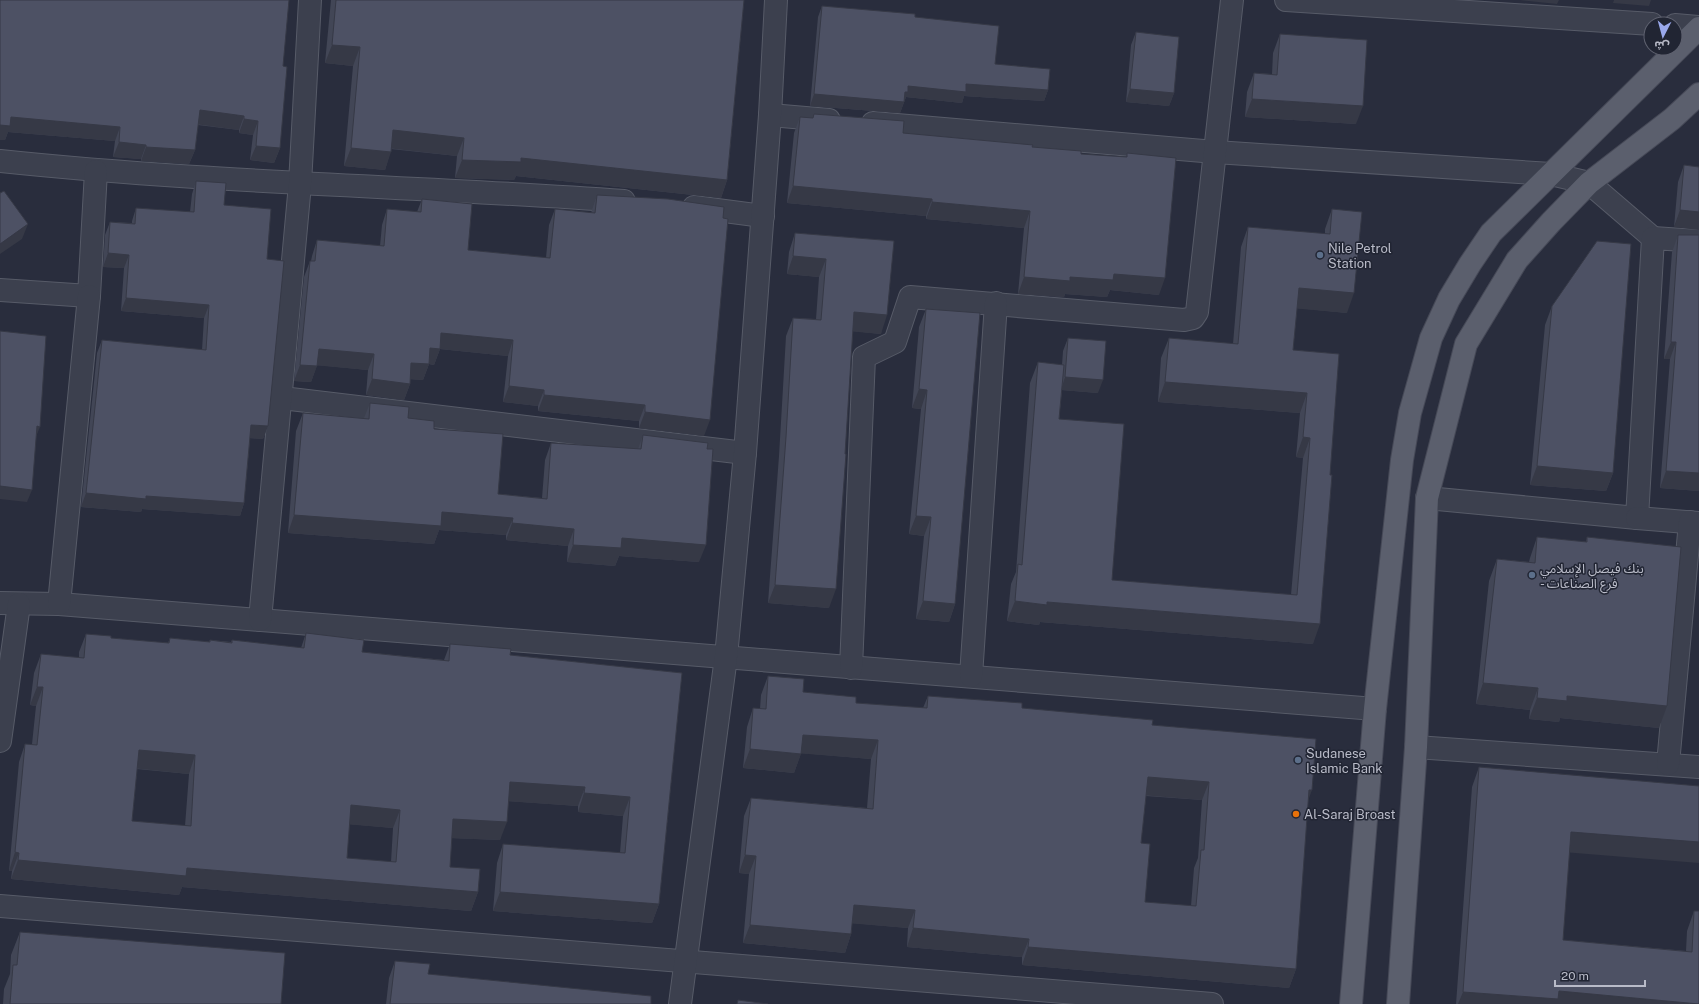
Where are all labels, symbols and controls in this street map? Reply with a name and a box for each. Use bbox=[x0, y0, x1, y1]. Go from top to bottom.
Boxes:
north arrow bbox=[1643, 16, 1683, 56]
text: ش bbox=[1654, 38, 1670, 53]
place label: Nile Petrol Station bbox=[1328, 241, 1392, 271]
marker: Nile Petrol Station bbox=[1315, 250, 1325, 260]
place label: بنك فيصل الإسلامي - فرع الصناعات bbox=[1540, 561, 1644, 594]
marker: بنك فيصل الإسلامي - فرع الصناعات bbox=[1527, 570, 1537, 580]
place label: Sudanese Islamic Bank bbox=[1306, 746, 1383, 776]
marker: Sudanese Islamic Bank bbox=[1293, 755, 1303, 765]
place label: Al-Saraj Broast bbox=[1304, 807, 1396, 822]
marker: Al-Saraj Broast bbox=[1291, 809, 1301, 819]
scale bar bbox=[1555, 962, 1645, 988]
text: 20 m bbox=[1561, 969, 1589, 983]

